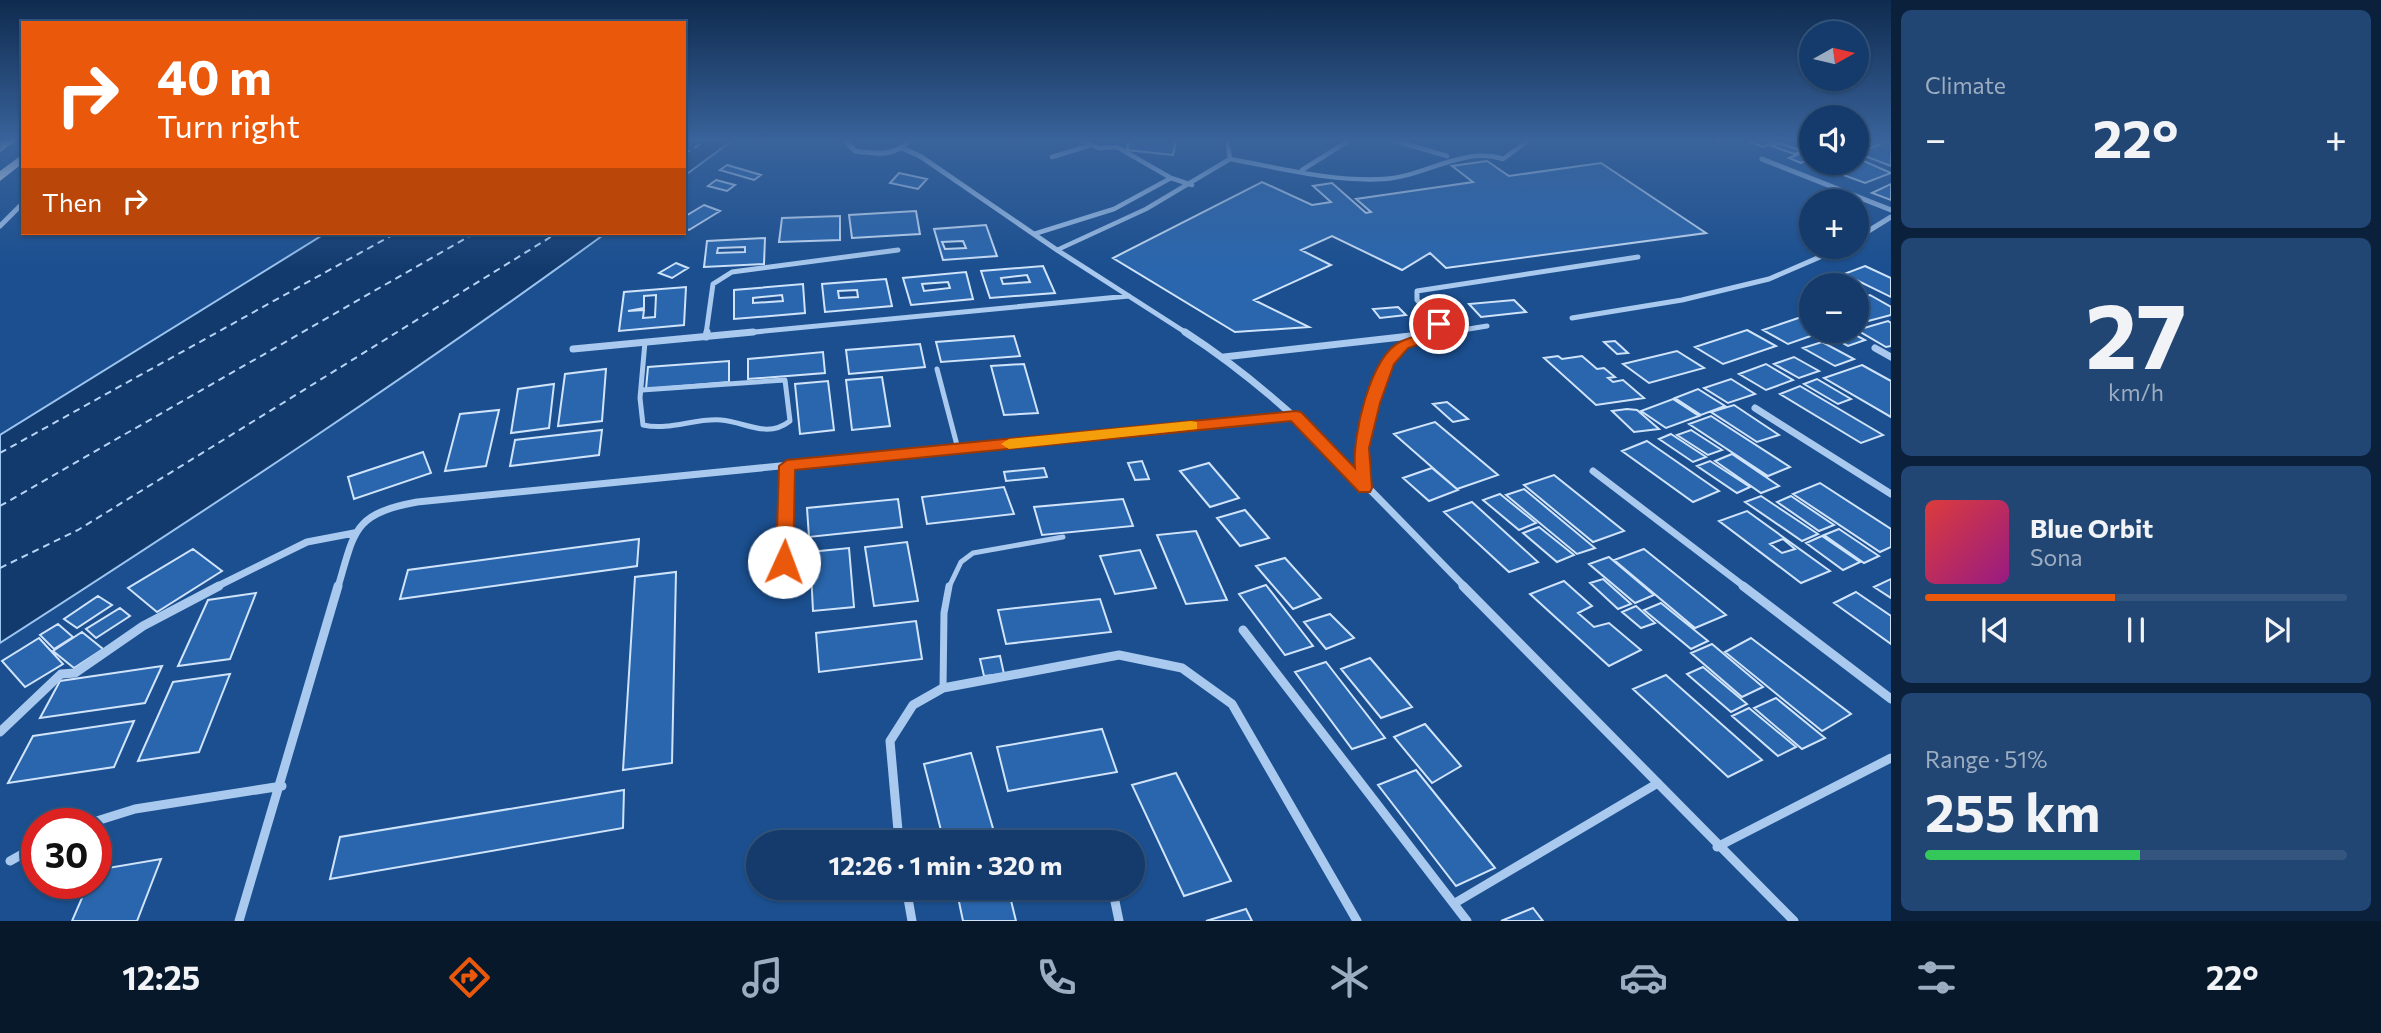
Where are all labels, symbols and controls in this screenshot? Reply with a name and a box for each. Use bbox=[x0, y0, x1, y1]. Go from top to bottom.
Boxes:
north arrow bbox=[1799, 21, 1869, 91]
map controls bbox=[1799, 21, 1869, 343]
text: 40 m bbox=[157, 45, 272, 105]
icon: right bbox=[42, 49, 133, 140]
text: Climate bbox=[1925, 71, 2006, 99]
text: Turn right bbox=[157, 105, 300, 145]
button: sound bbox=[1799, 105, 1869, 175]
text: 22° bbox=[2093, 105, 2178, 169]
text: − bbox=[1925, 114, 1947, 161]
text: + bbox=[2325, 114, 2347, 161]
icon: right bbox=[116, 182, 154, 220]
text: Then bbox=[42, 186, 102, 217]
button: + bbox=[1799, 189, 1869, 259]
button: − bbox=[1799, 273, 1869, 343]
text: 27 bbox=[2085, 276, 2187, 388]
pin bbox=[1409, 294, 1469, 354]
icon: arrive bbox=[1420, 305, 1458, 343]
text: km/h bbox=[2108, 378, 2164, 406]
text: Blue Orbit bbox=[2030, 512, 2153, 543]
position arrow bbox=[747, 525, 821, 599]
text: Sona bbox=[2030, 543, 2082, 571]
icon: previous bbox=[1976, 611, 2014, 649]
icon: pause bbox=[2117, 611, 2155, 649]
icon: next bbox=[2258, 611, 2296, 649]
text: Range · 51% bbox=[1925, 745, 2047, 773]
text: 255 km bbox=[1925, 779, 2100, 843]
speed limit sign: 30 bbox=[21, 808, 112, 899]
text: 12:26 · 1 min · 320 m bbox=[829, 849, 1062, 880]
icon: directions bbox=[445, 953, 494, 1002]
icon: music bbox=[738, 953, 787, 1002]
icon: phone bbox=[1032, 953, 1081, 1002]
icon: climate bbox=[1325, 953, 1374, 1002]
icon: car bbox=[1619, 953, 1668, 1002]
icon: filters bbox=[1912, 953, 1961, 1002]
text: 12:25 bbox=[122, 957, 200, 997]
text: 22° bbox=[2206, 957, 2259, 997]

